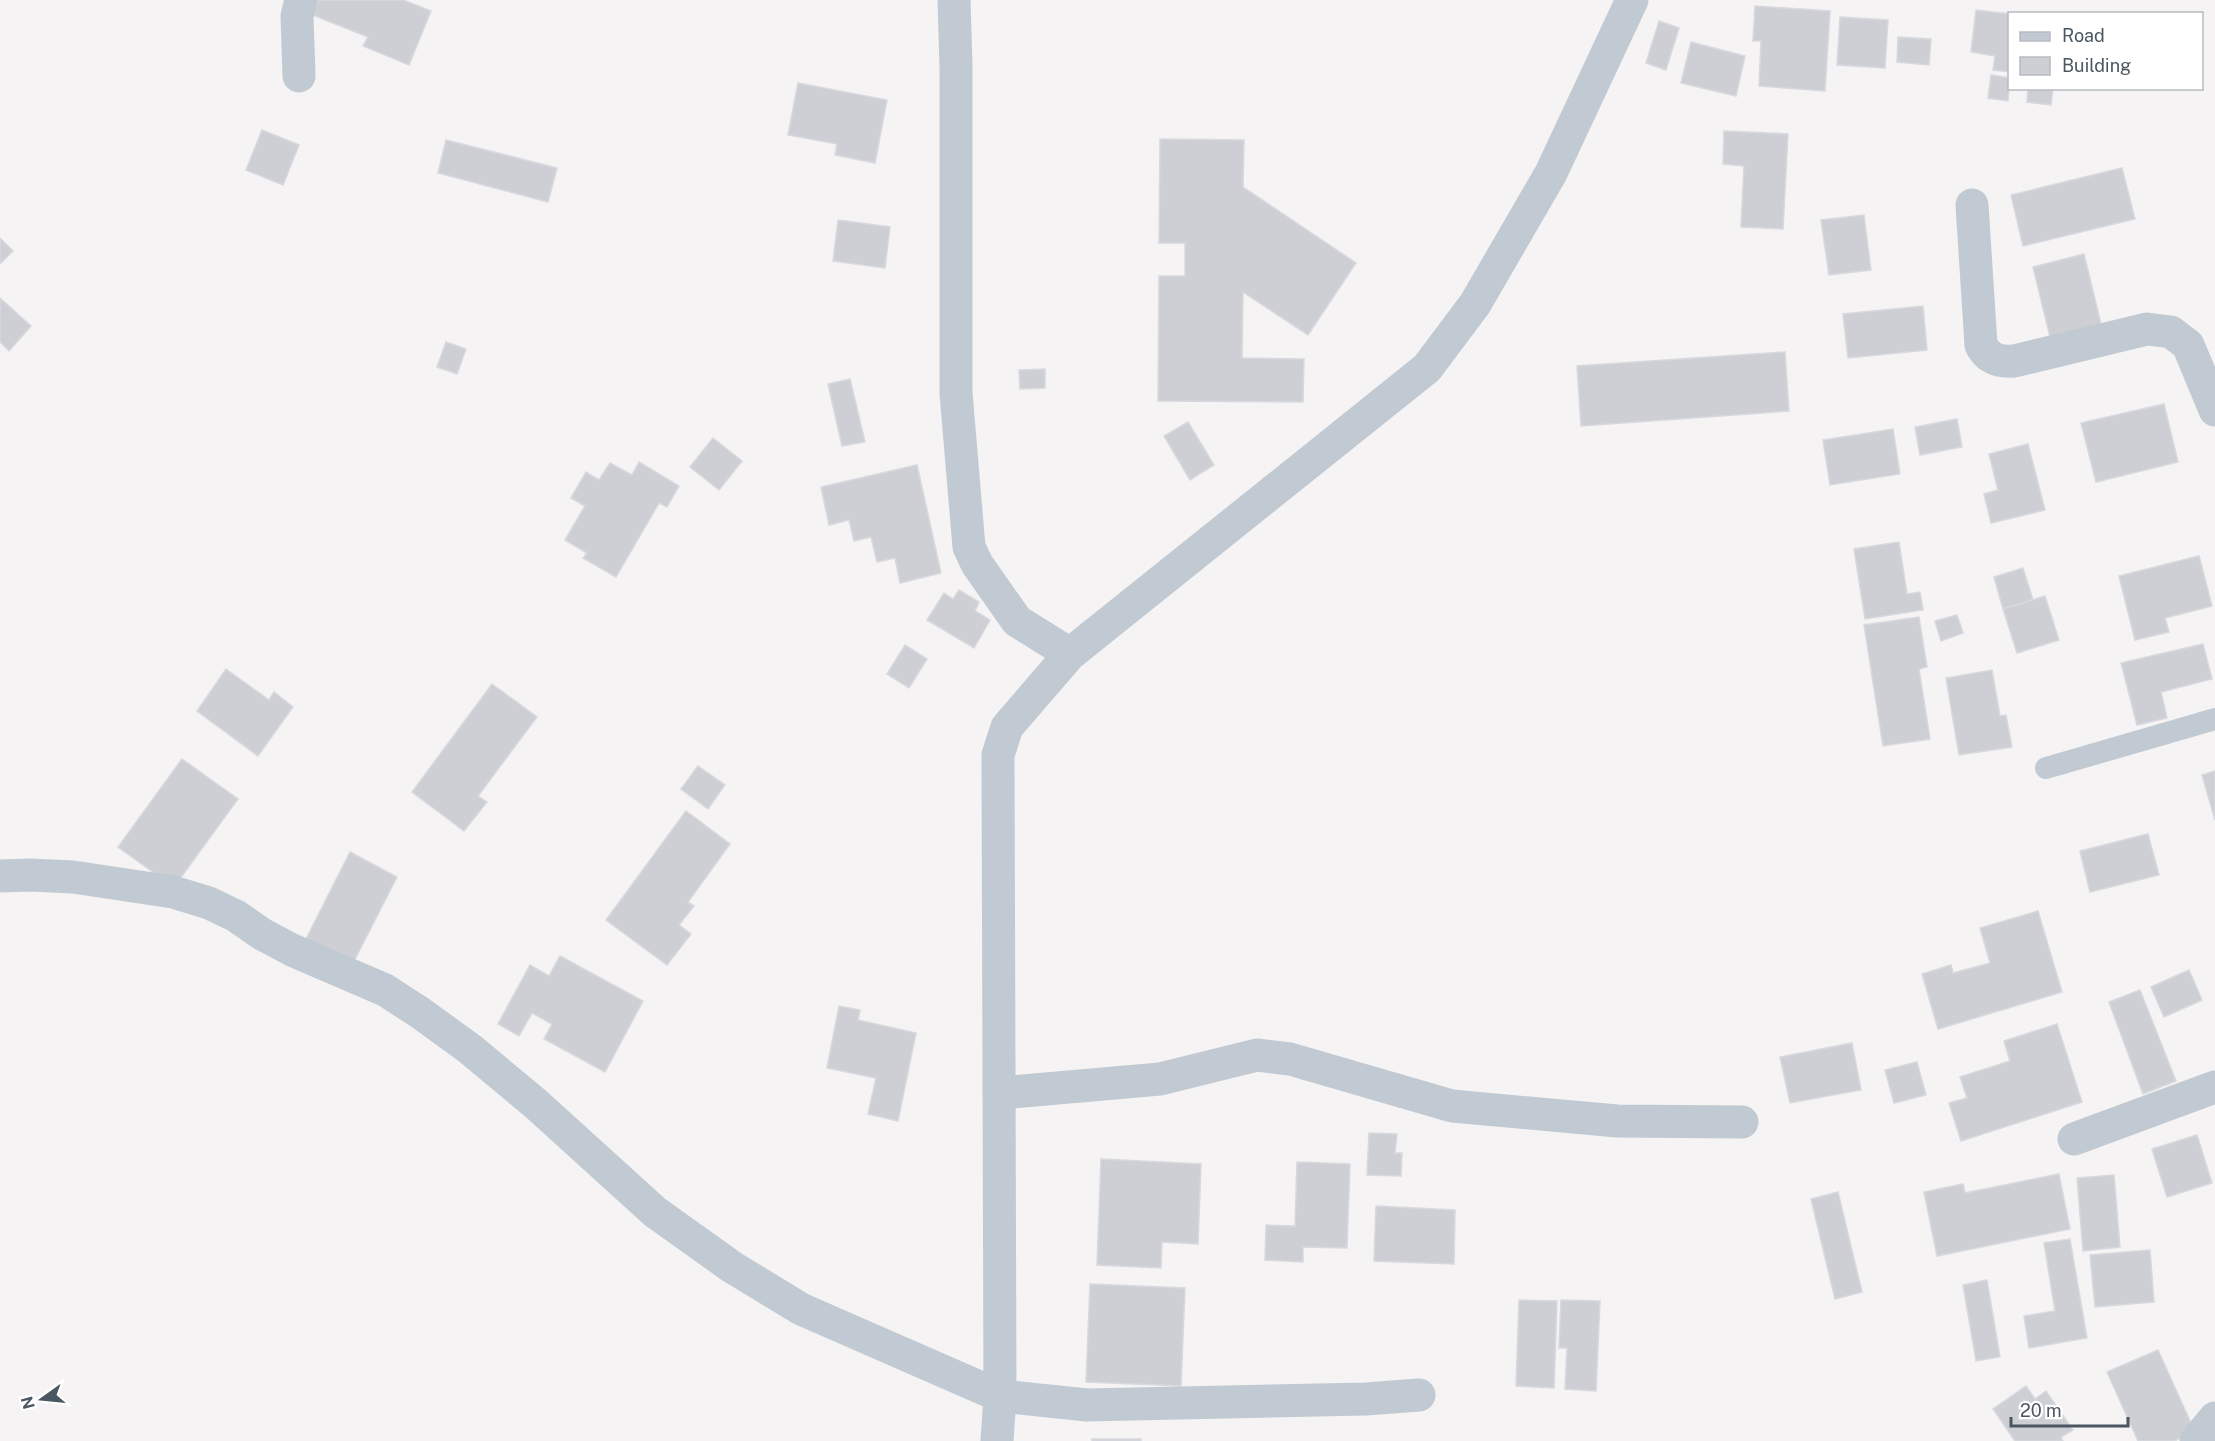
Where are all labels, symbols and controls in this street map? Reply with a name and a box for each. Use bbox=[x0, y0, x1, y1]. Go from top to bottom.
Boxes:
legend bbox=[2008, 12, 2203, 90]
text: Road bbox=[2062, 25, 2105, 46]
text: Building bbox=[2062, 55, 2131, 76]
north arrow bbox=[12, 1369, 72, 1429]
scale bar bbox=[2011, 1390, 2128, 1428]
text: N bbox=[17, 1394, 39, 1411]
text: 20 m bbox=[2020, 1400, 2062, 1421]

